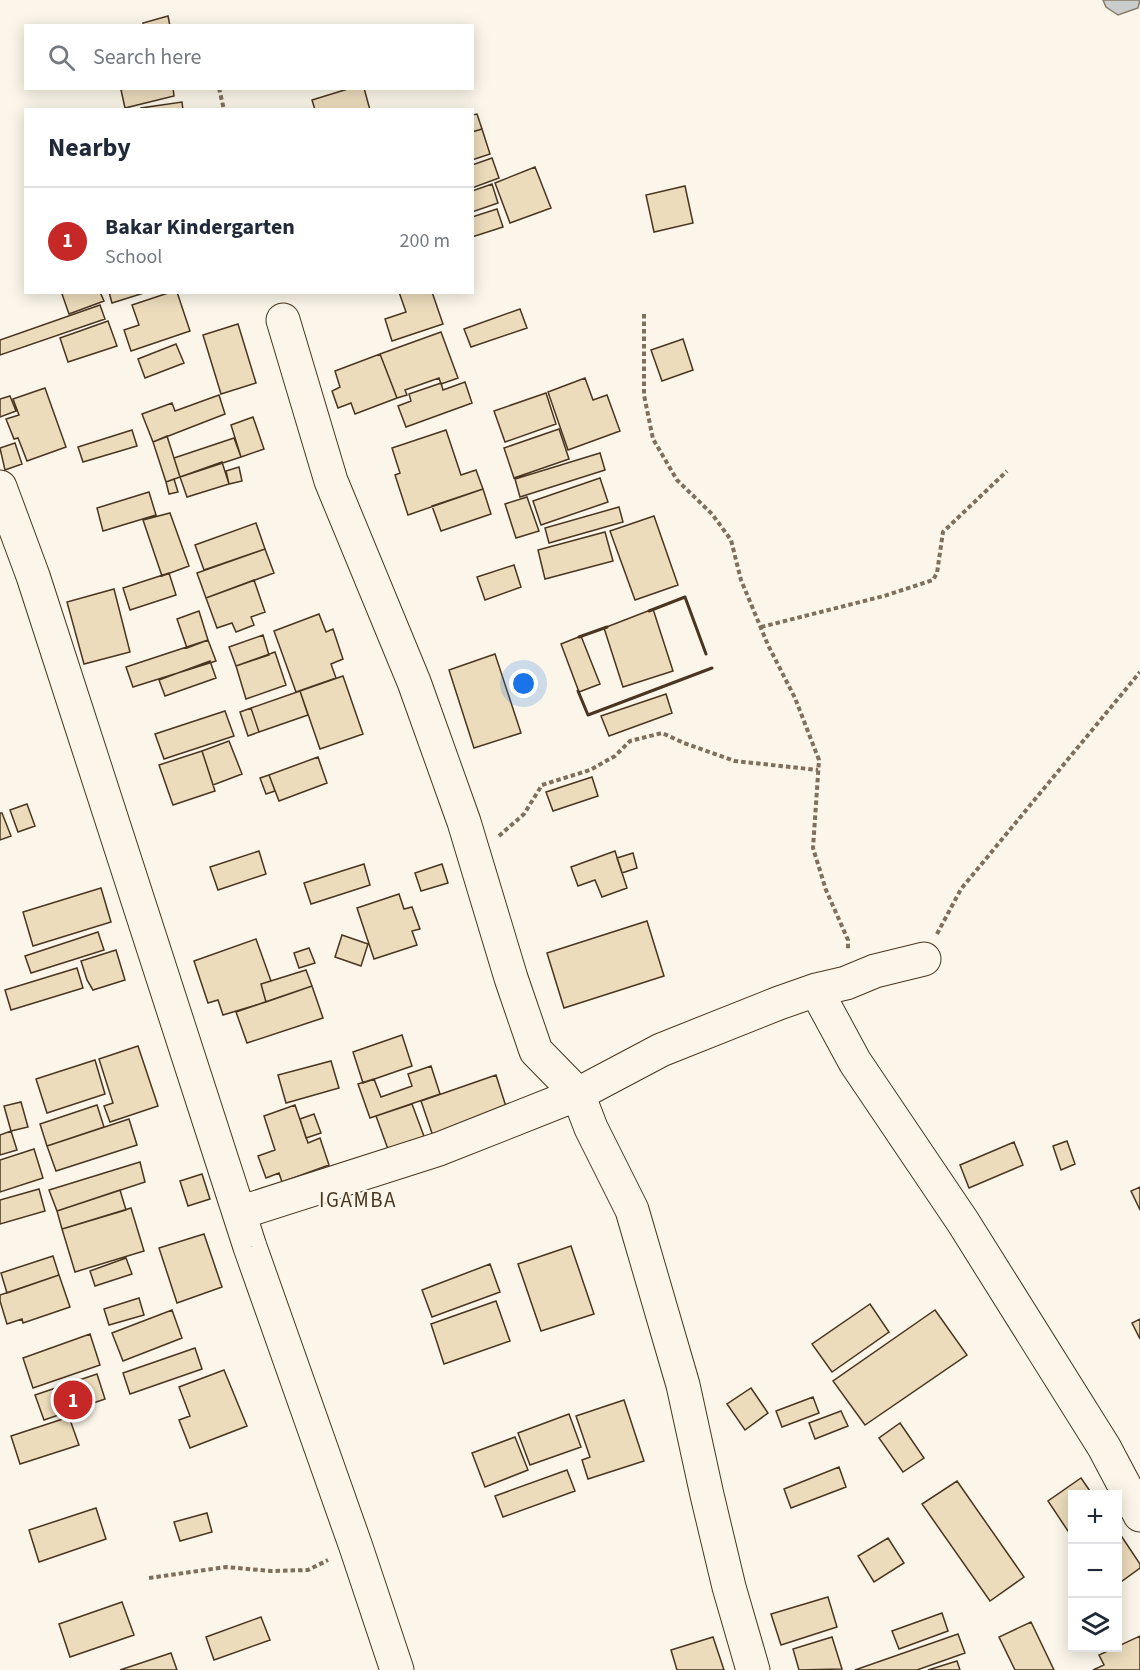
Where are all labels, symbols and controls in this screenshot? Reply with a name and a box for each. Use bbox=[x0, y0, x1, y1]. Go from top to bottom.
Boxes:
search box bbox=[24, 24, 474, 90]
icon: search bbox=[45, 41, 78, 74]
text: Search here bbox=[93, 41, 201, 73]
text: Nearby bbox=[48, 129, 131, 166]
text: Bakar Kindergarten bbox=[105, 211, 295, 243]
text: 1 bbox=[62, 227, 73, 255]
text: 200 m bbox=[400, 227, 450, 255]
text: School bbox=[105, 243, 162, 271]
your location bbox=[509, 669, 538, 698]
district label: IGAMBA bbox=[319, 1185, 397, 1215]
pin: 1 bbox=[54, 1378, 92, 1422]
map controls bbox=[1068, 1490, 1122, 1652]
button: + bbox=[1068, 1490, 1122, 1544]
button: − bbox=[1068, 1544, 1122, 1598]
button: layers bbox=[1068, 1598, 1122, 1652]

